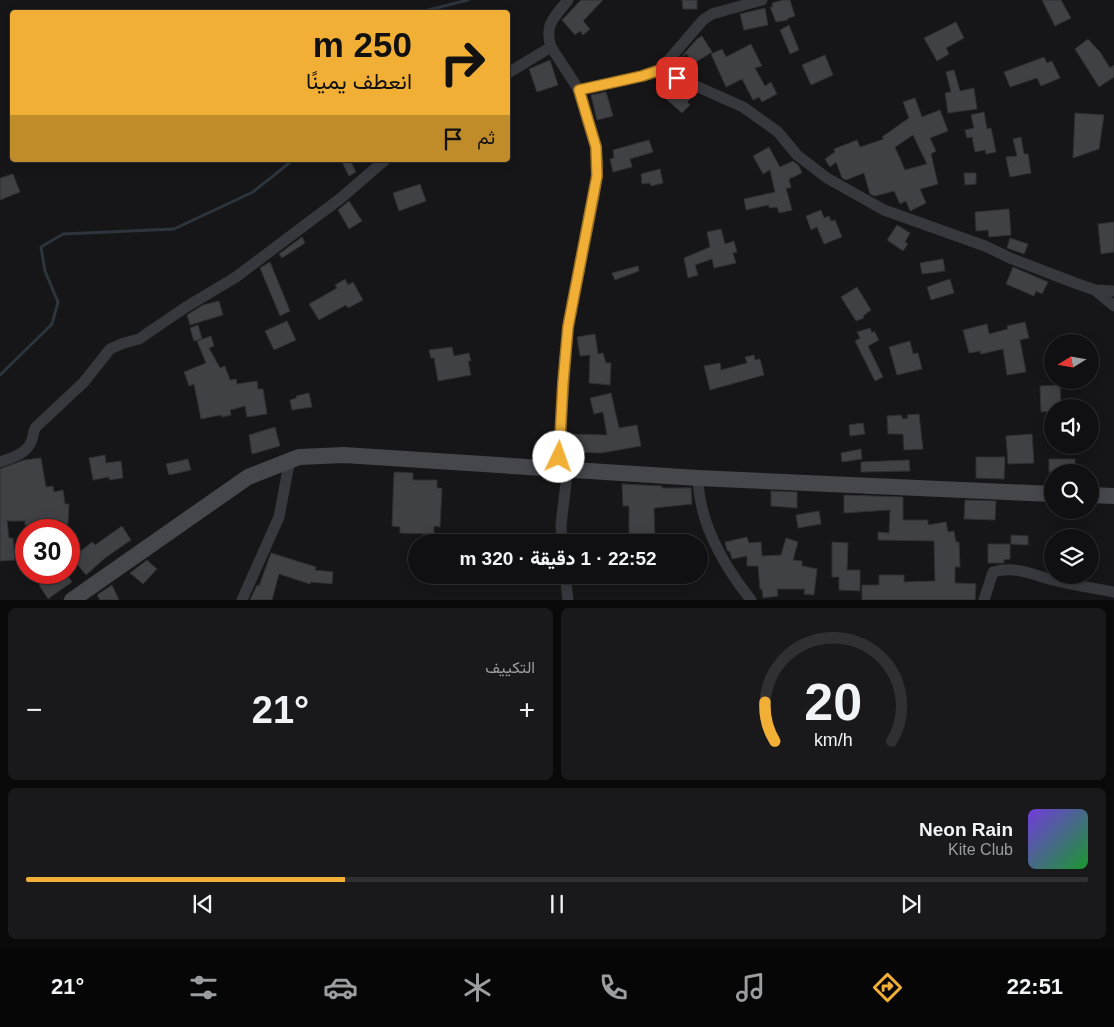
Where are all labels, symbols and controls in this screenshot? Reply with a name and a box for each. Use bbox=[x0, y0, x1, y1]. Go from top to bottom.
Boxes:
text: 250 m bbox=[313, 25, 412, 64]
icon: right bbox=[430, 30, 495, 95]
pin bbox=[656, 57, 698, 99]
icon: arrive bbox=[663, 64, 691, 92]
text: انعطف يمينًا bbox=[306, 69, 412, 94]
icon: arrive bbox=[439, 125, 467, 153]
text: ثم bbox=[477, 127, 495, 148]
north arrow bbox=[1044, 334, 1099, 389]
map controls bbox=[1044, 334, 1099, 584]
button: sound bbox=[1044, 399, 1099, 454]
position arrow bbox=[532, 430, 584, 482]
button: search bbox=[1044, 464, 1099, 519]
speed limit sign: 30 bbox=[15, 519, 80, 584]
button: layers bbox=[1044, 529, 1099, 584]
text: 22:52 · 1 دقيقة · 320 m bbox=[459, 548, 657, 569]
text: التكييف bbox=[485, 659, 535, 676]
text: 20 bbox=[805, 673, 862, 731]
text: 21° bbox=[252, 689, 309, 731]
text: − bbox=[26, 694, 42, 725]
text: + bbox=[519, 694, 535, 725]
text: km/h bbox=[814, 730, 853, 750]
text: Neon Rain bbox=[919, 819, 1013, 840]
text: Kite Club bbox=[948, 841, 1013, 858]
icon: previous bbox=[189, 890, 217, 918]
icon: pause bbox=[543, 890, 571, 918]
icon: next bbox=[897, 890, 925, 918]
icon: filters bbox=[186, 970, 221, 1005]
icon: car bbox=[323, 970, 358, 1005]
icon: climate bbox=[460, 970, 495, 1005]
icon: phone bbox=[596, 970, 631, 1005]
icon: music bbox=[733, 970, 768, 1005]
icon: directions bbox=[870, 970, 905, 1005]
text: 21° bbox=[51, 974, 84, 999]
text: 22:51 bbox=[1007, 974, 1063, 999]

